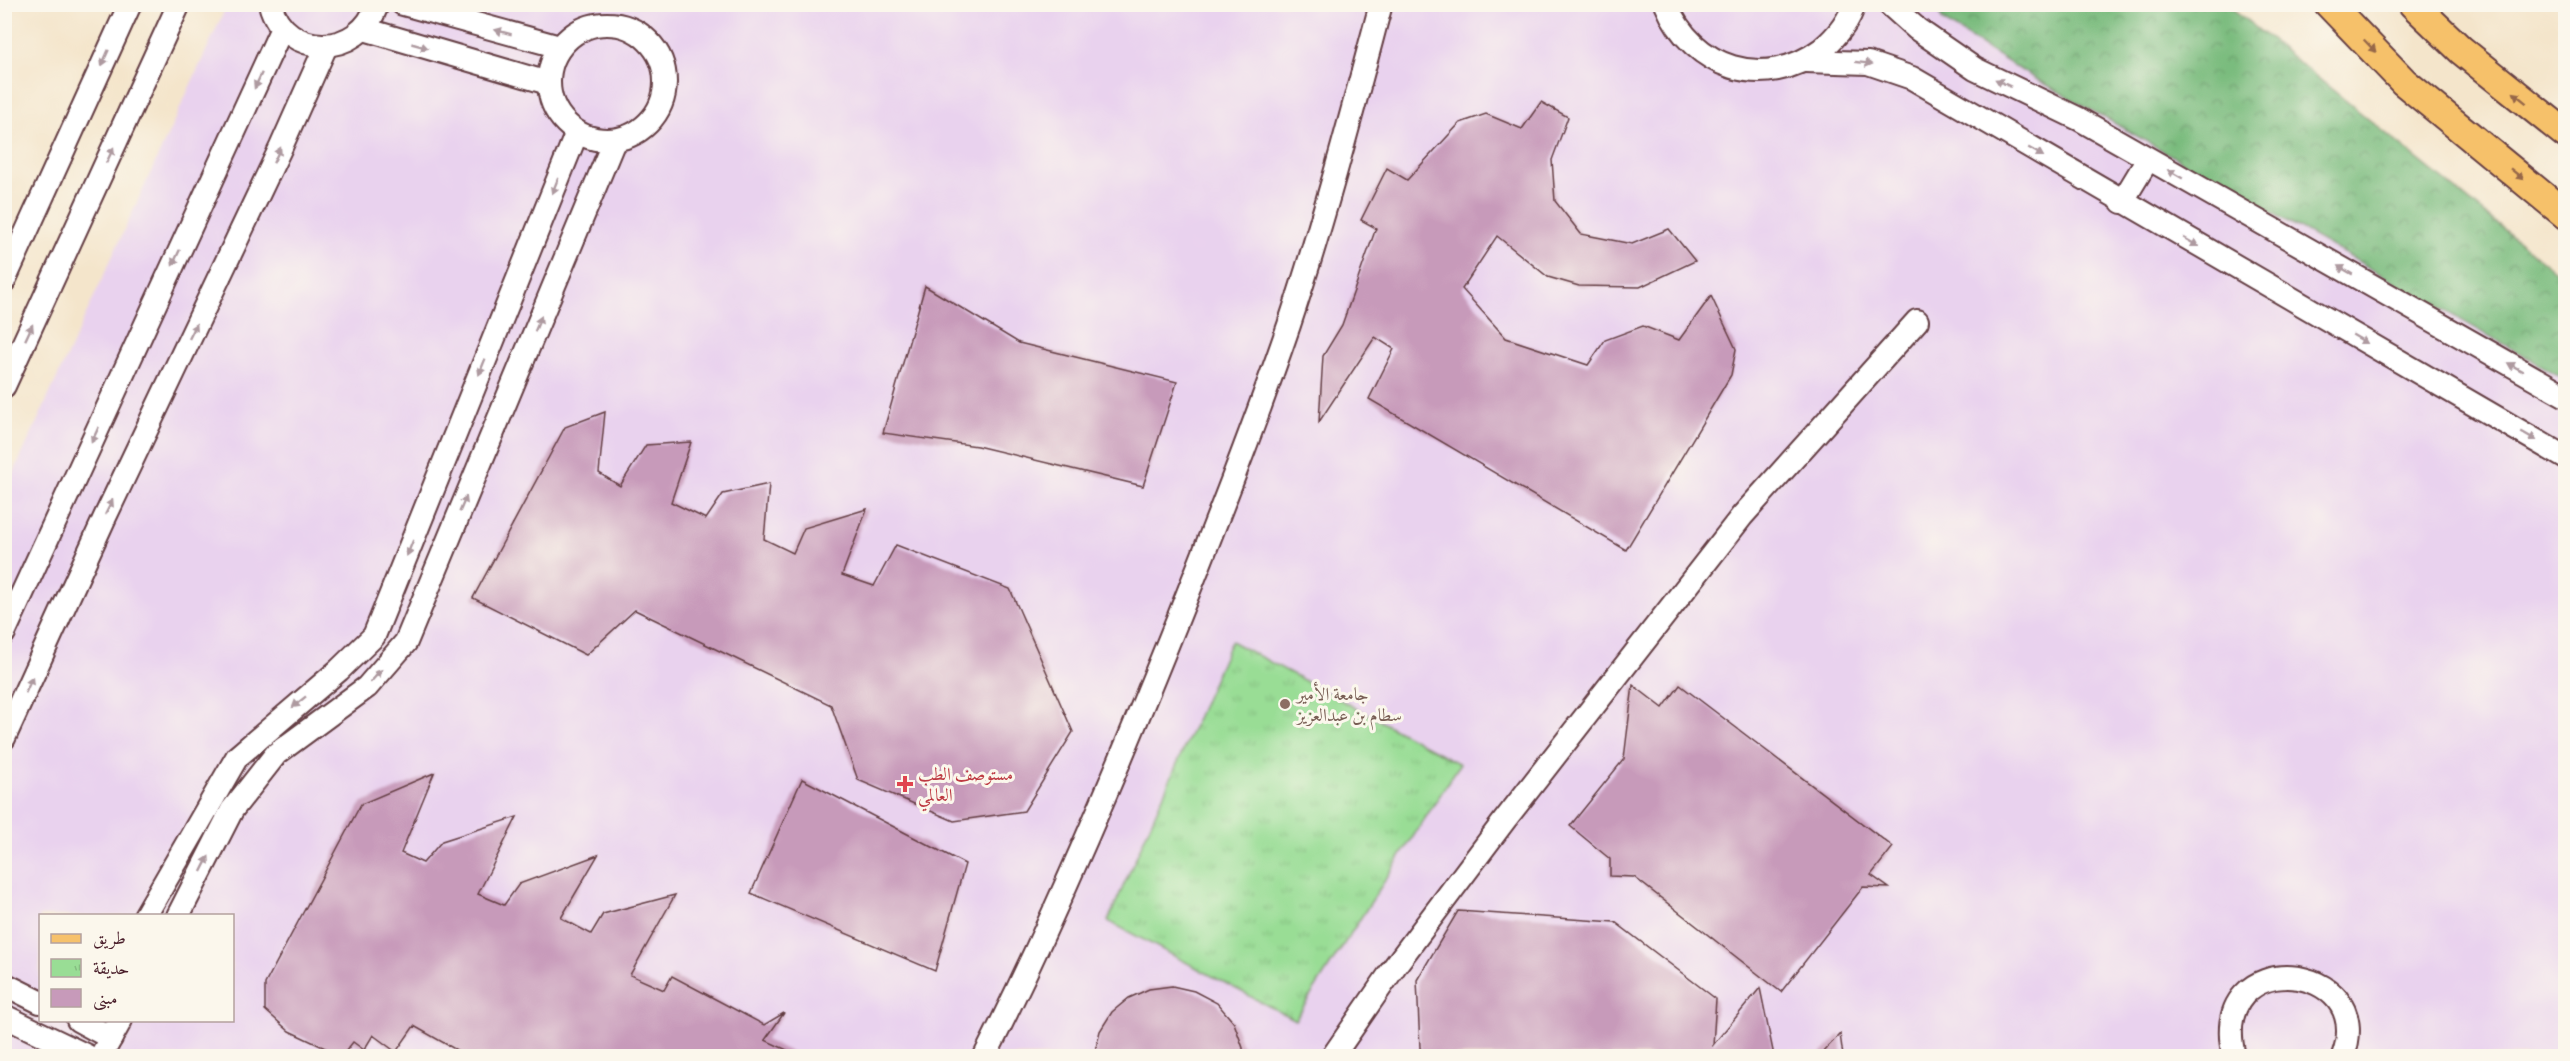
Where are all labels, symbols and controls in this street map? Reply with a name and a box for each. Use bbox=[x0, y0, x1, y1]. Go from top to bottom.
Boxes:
one-way arrow bbox=[494, 27, 512, 36]
one-way arrow bbox=[2363, 39, 2377, 54]
one-way arrow bbox=[411, 42, 429, 51]
one-way arrow bbox=[101, 49, 110, 66]
one-way arrow bbox=[1854, 59, 1873, 68]
one-way arrow bbox=[253, 72, 262, 89]
one-way arrow bbox=[1995, 78, 2012, 87]
one-way arrow bbox=[2512, 91, 2528, 104]
one-way arrow bbox=[105, 146, 115, 164]
one-way arrow bbox=[273, 147, 282, 164]
one-way arrow bbox=[2028, 147, 2044, 158]
one-way arrow bbox=[2509, 168, 2525, 181]
one-way arrow bbox=[2167, 169, 2184, 179]
one-way arrow bbox=[550, 178, 560, 196]
one-way arrow bbox=[2183, 236, 2199, 247]
one-way arrow bbox=[171, 249, 181, 267]
one-way arrow bbox=[2337, 265, 2353, 276]
one-way arrow bbox=[533, 315, 543, 333]
one-way arrow bbox=[189, 323, 198, 340]
one-way arrow bbox=[24, 324, 33, 341]
one-way arrow bbox=[2351, 334, 2368, 344]
one-way arrow bbox=[477, 359, 487, 377]
one-way arrow bbox=[2506, 362, 2523, 372]
one-way arrow bbox=[90, 427, 100, 445]
one-way arrow bbox=[2520, 431, 2537, 441]
one-way arrow bbox=[458, 495, 468, 513]
one-way arrow bbox=[105, 499, 114, 516]
one-way arrow bbox=[404, 540, 414, 558]
one-way arrow bbox=[369, 669, 383, 684]
one-way arrow bbox=[24, 676, 33, 693]
place label: جامعة الأمير سطام بن عبدالعزيز bbox=[1295, 681, 1402, 731]
one-way arrow bbox=[291, 696, 306, 708]
marker: جامعة الأمير سطام بن عبدالعزيز bbox=[1278, 697, 1292, 711]
place label: مستوصف الطب العالمي bbox=[918, 763, 1013, 812]
marker: مستوصف الطب العالمي bbox=[896, 775, 914, 793]
one-way arrow bbox=[200, 855, 210, 872]
legend bbox=[39, 914, 234, 1022]
text: طريق bbox=[93, 927, 126, 950]
text: حديقة bbox=[93, 957, 129, 979]
text: مبنى bbox=[93, 987, 118, 1011]

